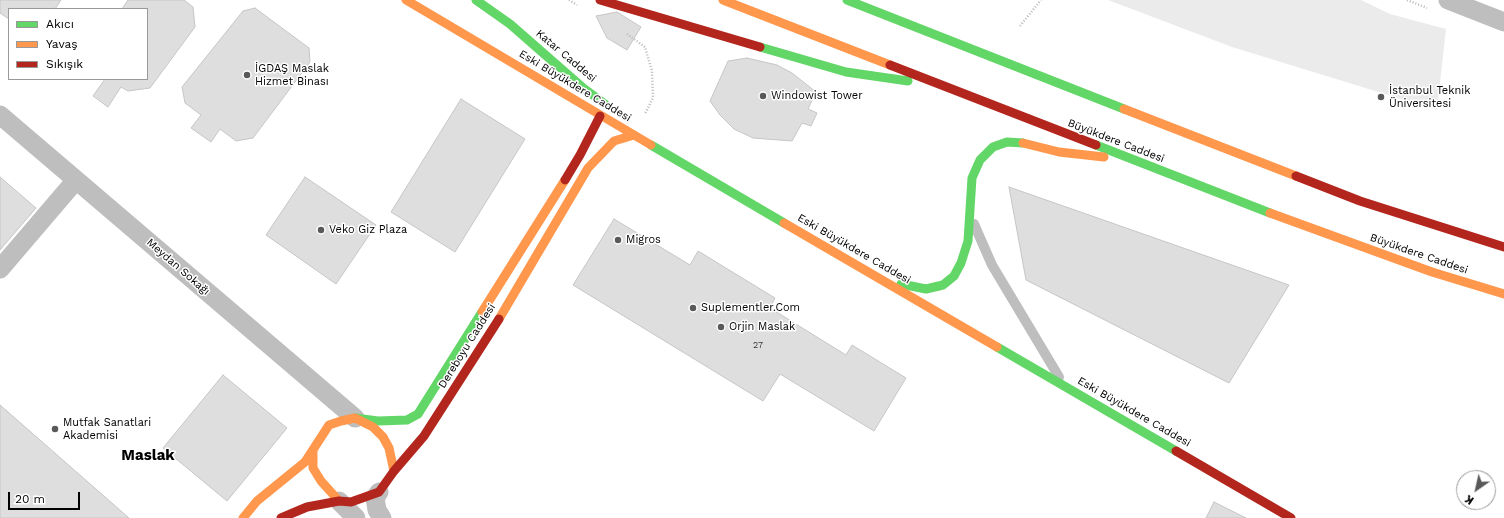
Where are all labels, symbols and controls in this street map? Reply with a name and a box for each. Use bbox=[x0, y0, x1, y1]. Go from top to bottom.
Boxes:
legend bbox=[8, 8, 148, 80]
text: Akıcı bbox=[46, 17, 74, 31]
street label: Katar Caddesi bbox=[533, 27, 599, 85]
text: Yavaş bbox=[46, 37, 78, 51]
street label: Eski Büyükdere Caddesi bbox=[517, 47, 633, 125]
text: Sıkışık bbox=[46, 57, 83, 71]
place label: İGDAŞ Maslak Hizmet Binası bbox=[255, 62, 329, 88]
marker: İGDAŞ Maslak Hizmet Binası bbox=[242, 70, 252, 80]
place label: İstanbul Teknik Üniversitesi bbox=[1389, 84, 1470, 110]
place label: Windowist Tower bbox=[771, 89, 863, 103]
marker: Windowist Tower bbox=[758, 91, 768, 101]
marker: İstanbul Teknik Üniversitesi bbox=[1376, 92, 1386, 102]
street label: Büyükdere Caddesi bbox=[1066, 116, 1166, 166]
street label: Eski Büyükdere Caddesi bbox=[795, 211, 913, 287]
place label: Veko Giz Plaza bbox=[329, 223, 407, 237]
marker: Veko Giz Plaza bbox=[316, 225, 326, 235]
street label: Büyükdere Caddesi bbox=[1368, 231, 1470, 277]
place label: Migros bbox=[626, 233, 661, 247]
marker: Migros bbox=[613, 235, 623, 245]
street label: Meydan Sokağı bbox=[144, 236, 212, 298]
street label: Dereboyu Caddesi bbox=[436, 301, 498, 391]
place label: Suplementler.Com bbox=[701, 301, 800, 315]
marker: Suplementler.Com bbox=[688, 303, 698, 313]
place label: Orjin Maslak bbox=[729, 320, 795, 334]
marker: Orjin Maslak bbox=[716, 322, 726, 332]
house number: 27 bbox=[753, 340, 763, 350]
street label: Eski Büyükdere Caddesi bbox=[1075, 374, 1193, 450]
place label: Mutfak Sanatlari Akademisi bbox=[63, 416, 151, 442]
marker: Mutfak Sanatlari Akademisi bbox=[50, 424, 60, 434]
district label: Maslak bbox=[121, 447, 175, 465]
north arrow bbox=[1456, 470, 1496, 510]
scale bar bbox=[10, 484, 82, 510]
text: 20 m bbox=[15, 492, 45, 506]
text: K bbox=[1463, 492, 1476, 507]

